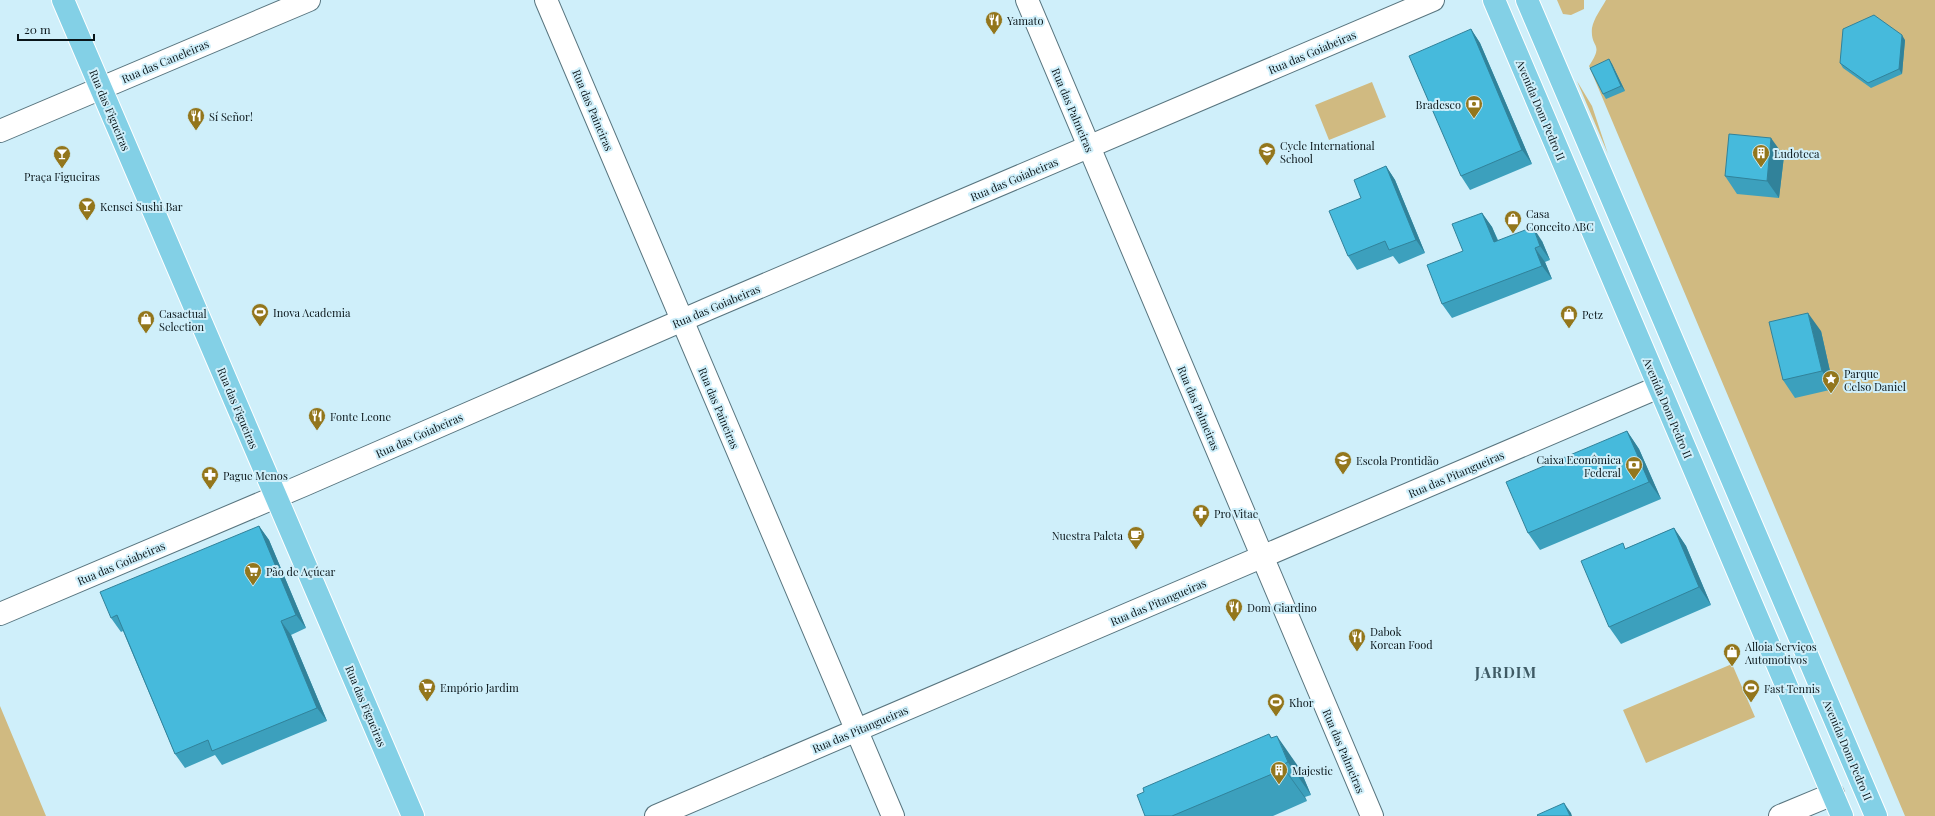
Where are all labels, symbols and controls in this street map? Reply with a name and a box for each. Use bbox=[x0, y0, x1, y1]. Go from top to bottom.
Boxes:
restaurant icon: Yamato bbox=[984, 10, 1004, 35]
place label: Yamato bbox=[1006, 13, 1043, 28]
scale bar bbox=[18, 16, 94, 42]
text: 20 m bbox=[24, 21, 51, 37]
street label: Rua das Goiabeiras bbox=[1266, 27, 1358, 77]
street label: Rua das Caneleiras bbox=[119, 36, 211, 86]
street label: Avenida Dom Pedro II bbox=[1513, 57, 1569, 163]
street label: Rua das Palmeiras bbox=[1049, 66, 1098, 154]
street label: Rua das Figueiras bbox=[86, 67, 134, 153]
street label: Rua das Paineiras bbox=[569, 67, 617, 153]
bank icon: Bradesco bbox=[1464, 94, 1484, 119]
place label: Bradesco bbox=[1416, 97, 1461, 112]
restaurant icon: Sí Señor! bbox=[186, 106, 206, 131]
place label: Sí Señor! bbox=[209, 109, 253, 124]
place label: Cycle International School bbox=[1280, 138, 1375, 166]
school or university icon: Cycle International School bbox=[1257, 141, 1277, 166]
building icon: Ludoteca bbox=[1751, 143, 1771, 168]
bar icon: Praça Figueiras bbox=[52, 144, 72, 169]
place label: Ludoteca bbox=[1774, 146, 1820, 161]
street label: Rua das Goiabeiras bbox=[968, 154, 1060, 204]
place label: Praça Figueiras bbox=[24, 169, 100, 184]
bar icon: Kensei Sushi Bar bbox=[77, 196, 97, 221]
place label: Kensei Sushi Bar bbox=[100, 199, 183, 214]
place label: Casa Conceito ABC bbox=[1526, 206, 1594, 234]
shop icon: Casa Conceito ABC bbox=[1503, 209, 1523, 234]
street label: Rua das Goiabeiras bbox=[670, 281, 762, 331]
sports icon: Inova Academia bbox=[250, 302, 270, 327]
shop icon: Petz bbox=[1559, 304, 1579, 329]
place label: Inova Academia bbox=[273, 305, 351, 320]
place label: Casactual Selection bbox=[159, 306, 207, 334]
place label: Petz bbox=[1582, 307, 1603, 322]
shop icon: Casactual Selection bbox=[136, 309, 156, 334]
street label: Avenida Dom Pedro II bbox=[1640, 355, 1696, 461]
street label: Rua das Palmeiras bbox=[1175, 364, 1224, 452]
street label: Rua das Figueiras bbox=[214, 365, 262, 451]
street label: Rua das Paineiras bbox=[695, 365, 743, 451]
place label: Parque Celso Daniel bbox=[1844, 366, 1906, 394]
place icon: Parque Celso Daniel bbox=[1821, 369, 1841, 394]
restaurant icon: Fonte Leone bbox=[307, 406, 327, 431]
place label: Fonte Leone bbox=[330, 409, 391, 424]
street label: Rua das Goiabeiras bbox=[373, 409, 465, 461]
street label: Rua das Pitangueiras bbox=[1406, 447, 1506, 501]
school or university icon: Escola Prontidão bbox=[1333, 450, 1353, 475]
place label: Caixa Econômica Federal bbox=[1536, 452, 1622, 480]
place label: Escola Prontidão bbox=[1356, 453, 1439, 468]
bank icon: Caixa Econômica Federal bbox=[1624, 455, 1644, 480]
pharmacy icon: Pague Menos bbox=[200, 465, 220, 490]
place label: Pague Menos bbox=[223, 468, 288, 483]
pharmacy icon: Pro Vitae bbox=[1191, 503, 1211, 528]
place label: Pro Vitae bbox=[1214, 506, 1259, 521]
cafe icon: Nuestra Paleta bbox=[1126, 525, 1146, 550]
place label: Nuestra Paleta bbox=[1052, 528, 1124, 543]
street label: Rua das Goiabeiras bbox=[75, 538, 167, 588]
supermarket icon: Pão de Açúcar bbox=[243, 561, 263, 586]
place label: Pão de Açúcar bbox=[266, 564, 335, 579]
street label: Rua das Pitangueiras bbox=[1108, 575, 1208, 629]
restaurant icon: Dom Giardino bbox=[1224, 597, 1244, 622]
place label: Dom Giardino bbox=[1247, 600, 1317, 615]
place label: Dabok Korean Food bbox=[1370, 624, 1433, 652]
restaurant icon: Dabok Korean Food bbox=[1347, 627, 1367, 652]
place label: Alloia Serviços Automotivos bbox=[1744, 639, 1817, 667]
shop icon: Alloia Serviços Automotivos bbox=[1722, 642, 1742, 667]
district label: JARDIM bbox=[1474, 662, 1537, 682]
street label: Rua das Figueiras bbox=[342, 663, 390, 749]
supermarket icon: Empório Jardim bbox=[417, 677, 437, 702]
sports icon: Fast Tennis bbox=[1741, 678, 1761, 703]
place label: Empório Jardim bbox=[440, 680, 519, 695]
place label: Fast Tennis bbox=[1764, 681, 1820, 696]
sports icon: Khor bbox=[1266, 692, 1286, 717]
place label: Khor bbox=[1289, 695, 1314, 710]
street label: Avenida Dom Pedro II bbox=[1820, 697, 1876, 803]
street label: Rua das Pitangueiras bbox=[810, 702, 910, 756]
street label: Rua das Palmeiras bbox=[1320, 707, 1369, 795]
building icon: Majestic bbox=[1269, 760, 1289, 785]
place label: Majestic bbox=[1292, 763, 1333, 778]

